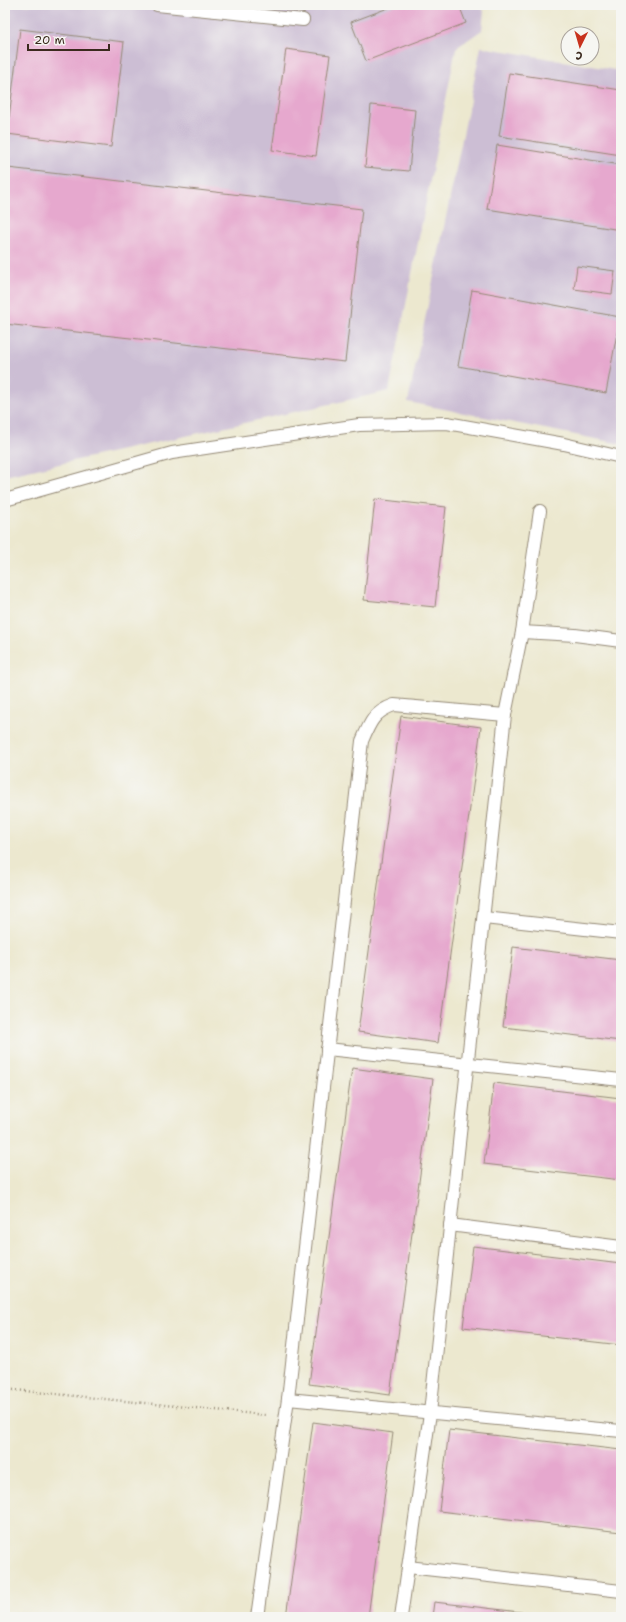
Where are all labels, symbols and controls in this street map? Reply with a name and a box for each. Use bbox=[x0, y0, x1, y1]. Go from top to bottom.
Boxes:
scale bar bbox=[28, 26, 109, 52]
north arrow bbox=[560, 26, 600, 66]
text: 20 m bbox=[34, 32, 65, 48]
text: С bbox=[575, 48, 583, 63]

